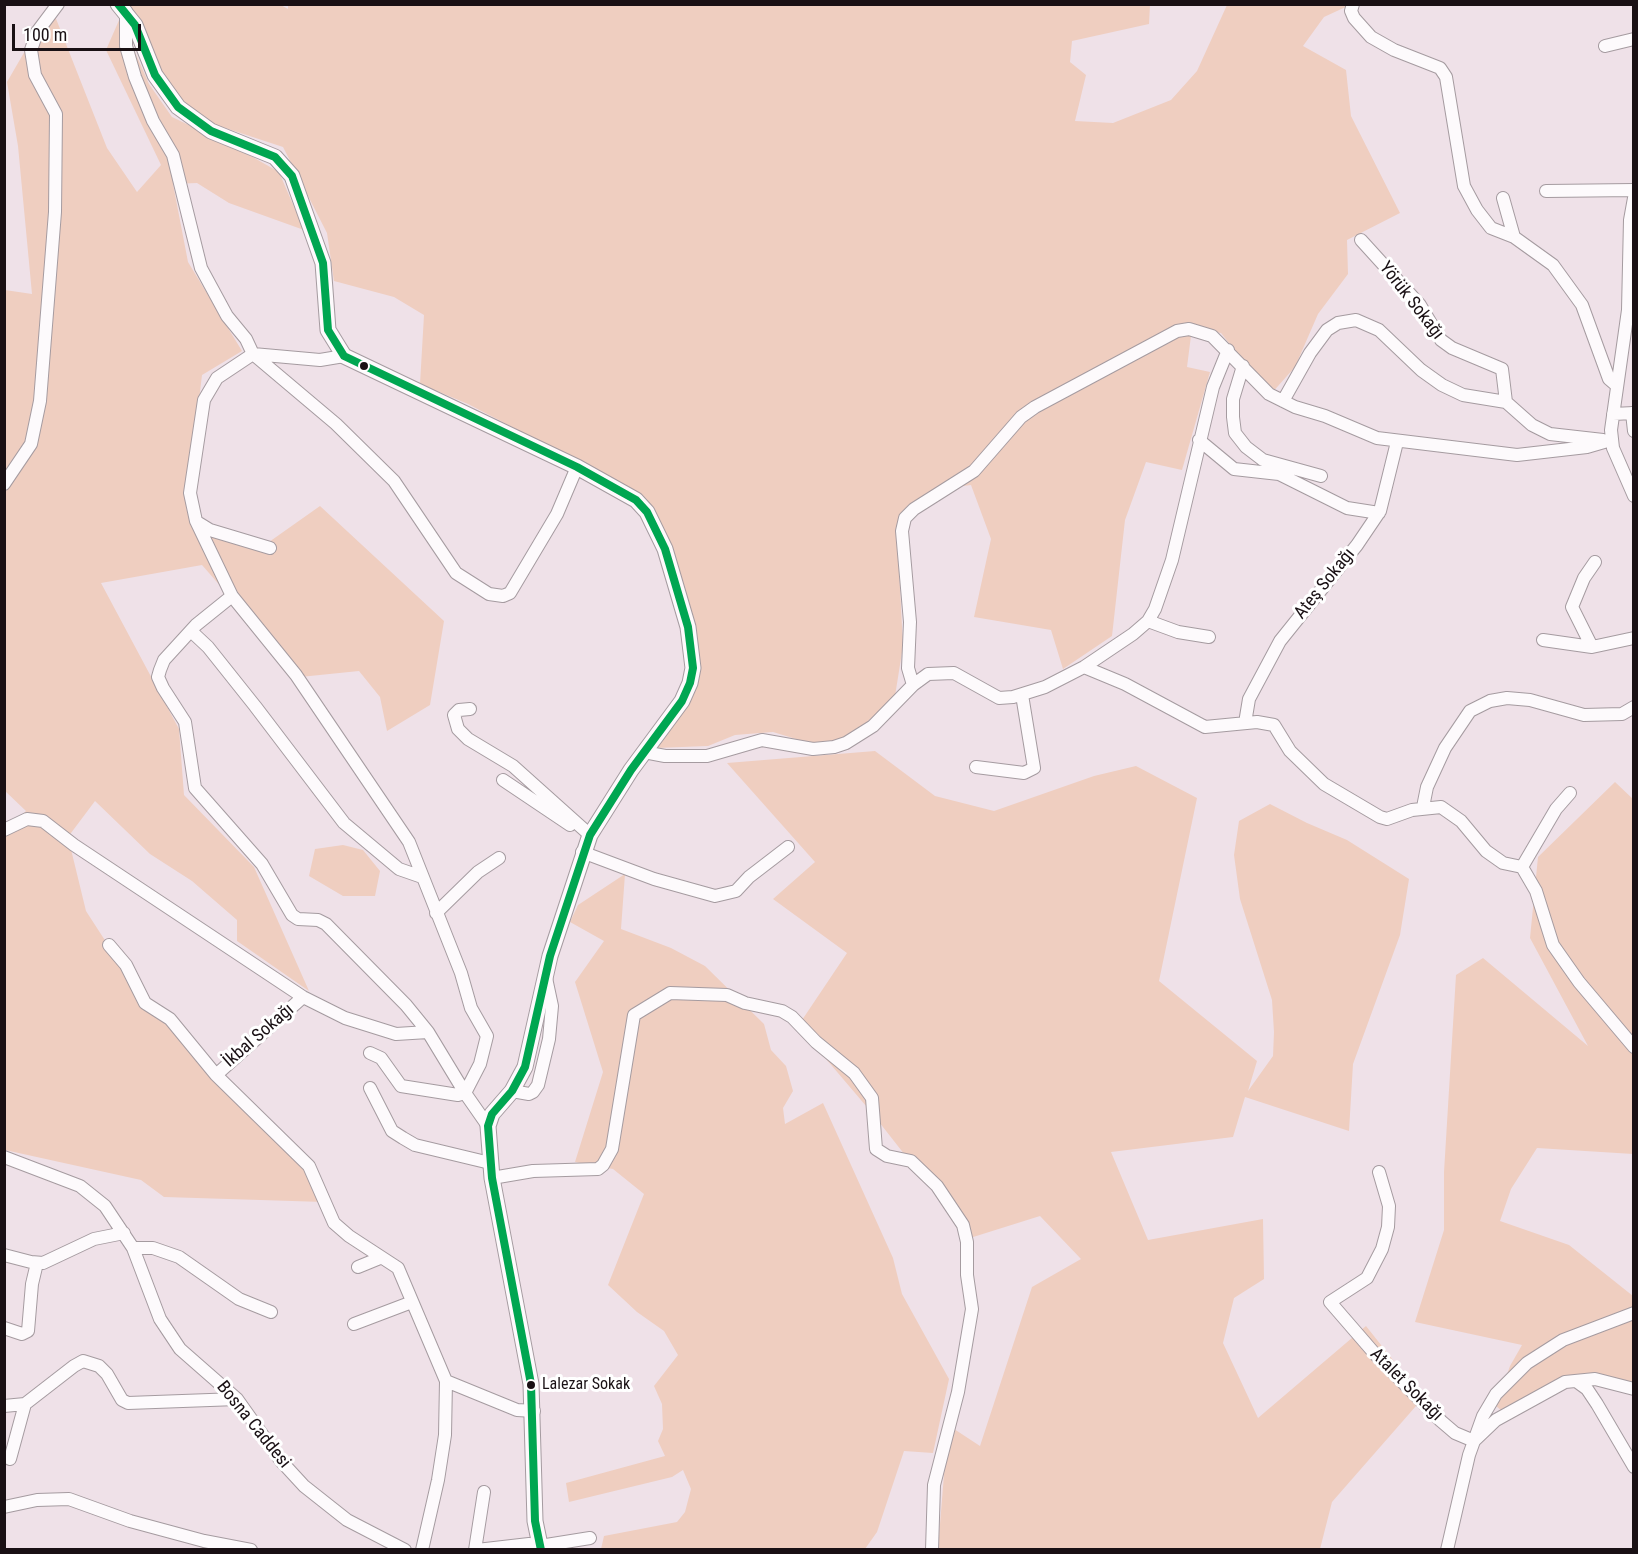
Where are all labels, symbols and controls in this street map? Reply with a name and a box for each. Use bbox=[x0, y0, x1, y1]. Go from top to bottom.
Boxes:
scale bar bbox=[15, 12, 144, 50]
text: 100 m bbox=[23, 24, 67, 45]
street label: Yörük Sokağı bbox=[1374, 258, 1448, 344]
unlabelled marker bbox=[358, 360, 370, 372]
street label: Ateş Sokağı bbox=[1290, 544, 1360, 624]
street label: İkbal Sokağı bbox=[219, 999, 299, 1073]
street label: Atalet Sokağı bbox=[1365, 1344, 1447, 1426]
place label: Lalezar Sokak bbox=[542, 1375, 630, 1395]
street label: Bosna Caddesi bbox=[211, 1377, 295, 1473]
marker: Lalezar Sokak bbox=[525, 1379, 537, 1391]

